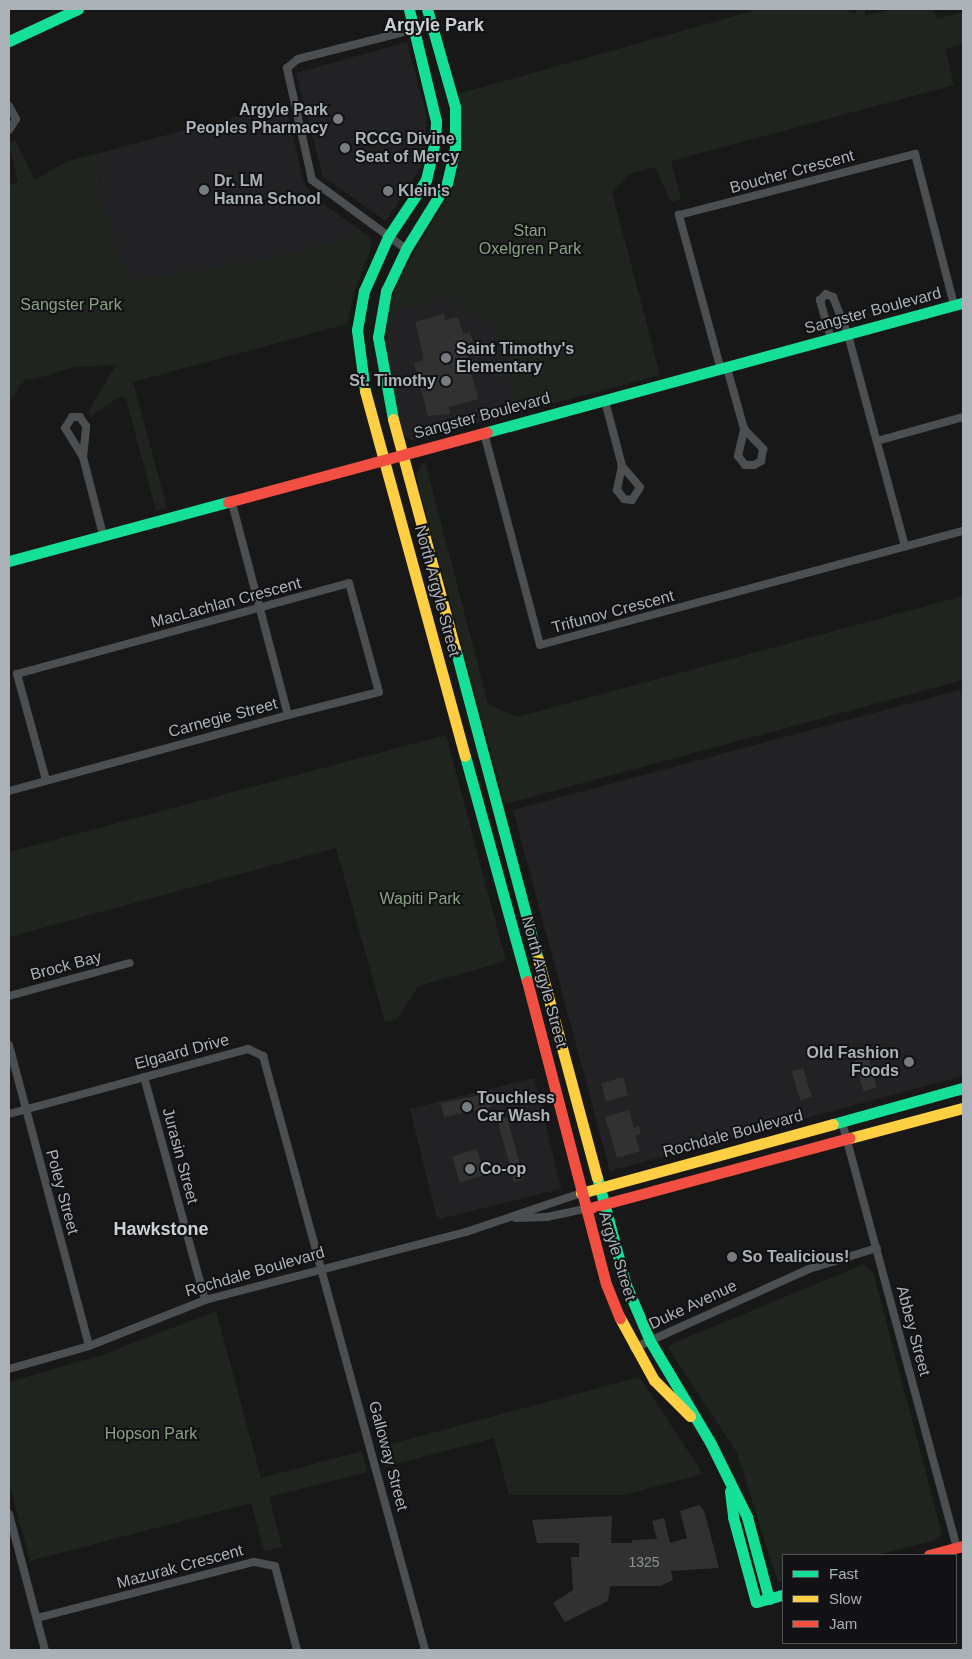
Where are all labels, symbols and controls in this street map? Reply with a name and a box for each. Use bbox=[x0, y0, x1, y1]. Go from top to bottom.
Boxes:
district label: Argyle Park bbox=[384, 14, 484, 36]
place label: Argyle Park Peoples Pharmacy bbox=[186, 100, 328, 138]
marker: Argyle Park Peoples Pharmacy bbox=[332, 113, 344, 125]
place label: RCCG Divine Seat of Mercy bbox=[355, 129, 459, 167]
marker: RCCG Divine Seat of Mercy bbox=[339, 142, 351, 154]
street label: Boucher Crescent bbox=[728, 146, 856, 198]
place label: Dr. LM Hanna School bbox=[214, 171, 321, 209]
place label: Klein's bbox=[398, 181, 450, 201]
marker: Dr. LM Hanna School bbox=[198, 184, 210, 196]
marker: Klein's bbox=[382, 185, 394, 197]
park label: Stan Oxelgren Park bbox=[479, 221, 581, 259]
street label: Sangster Boulevard bbox=[803, 284, 943, 338]
park label: Sangster Park bbox=[20, 295, 122, 315]
place label: Saint Timothy's Elementary bbox=[456, 339, 574, 377]
marker: Saint Timothy's Elementary bbox=[440, 352, 452, 364]
place label: St. Timothy bbox=[349, 371, 436, 391]
marker: St. Timothy bbox=[440, 375, 452, 387]
street label: Sangster Boulevard bbox=[412, 389, 552, 443]
street label: North Argyle Street bbox=[410, 523, 464, 659]
street label: MacLachlan Crescent bbox=[149, 574, 303, 632]
street label: Trifunov Crescent bbox=[550, 586, 676, 638]
street label: Carnegie Street bbox=[166, 694, 280, 742]
park label: Wapiti Park bbox=[379, 889, 461, 909]
street label: North Argyle Street bbox=[517, 914, 571, 1050]
street label: Brock Bay bbox=[28, 947, 104, 985]
street label: Elgaard Drive bbox=[133, 1030, 231, 1074]
place label: Old Fashion Foods bbox=[807, 1043, 899, 1081]
marker: Old Fashion Foods bbox=[903, 1056, 915, 1068]
place label: Touchless Car Wash bbox=[477, 1088, 555, 1126]
marker: Touchless Car Wash bbox=[461, 1101, 473, 1113]
street label: Jurasin Street bbox=[158, 1106, 202, 1206]
street label: Rochdale Boulevard bbox=[661, 1106, 805, 1162]
street label: Poley Street bbox=[41, 1147, 83, 1237]
place label: Co-op bbox=[480, 1159, 526, 1179]
marker: Co-op bbox=[464, 1163, 476, 1175]
street label: Argyle Street bbox=[594, 1209, 640, 1303]
district label: Hawkstone bbox=[113, 1218, 209, 1240]
street label: Rochdale Boulevard bbox=[183, 1243, 327, 1301]
place label: So Tealicious! bbox=[742, 1247, 849, 1267]
marker: So Tealicious! bbox=[726, 1251, 738, 1263]
street label: Duke Avenue bbox=[646, 1276, 740, 1334]
street label: Abbey Street bbox=[892, 1284, 934, 1378]
street label: Galloway Street bbox=[364, 1399, 412, 1513]
park label: Hopson Park bbox=[105, 1424, 197, 1444]
street label: Mazurak Crescent bbox=[115, 1541, 245, 1593]
house number: 1325 bbox=[628, 1554, 660, 1570]
legend bbox=[782, 1554, 957, 1644]
text: Fast bbox=[829, 1565, 858, 1582]
text: Slow bbox=[829, 1590, 862, 1607]
text: Jam bbox=[829, 1615, 857, 1632]

